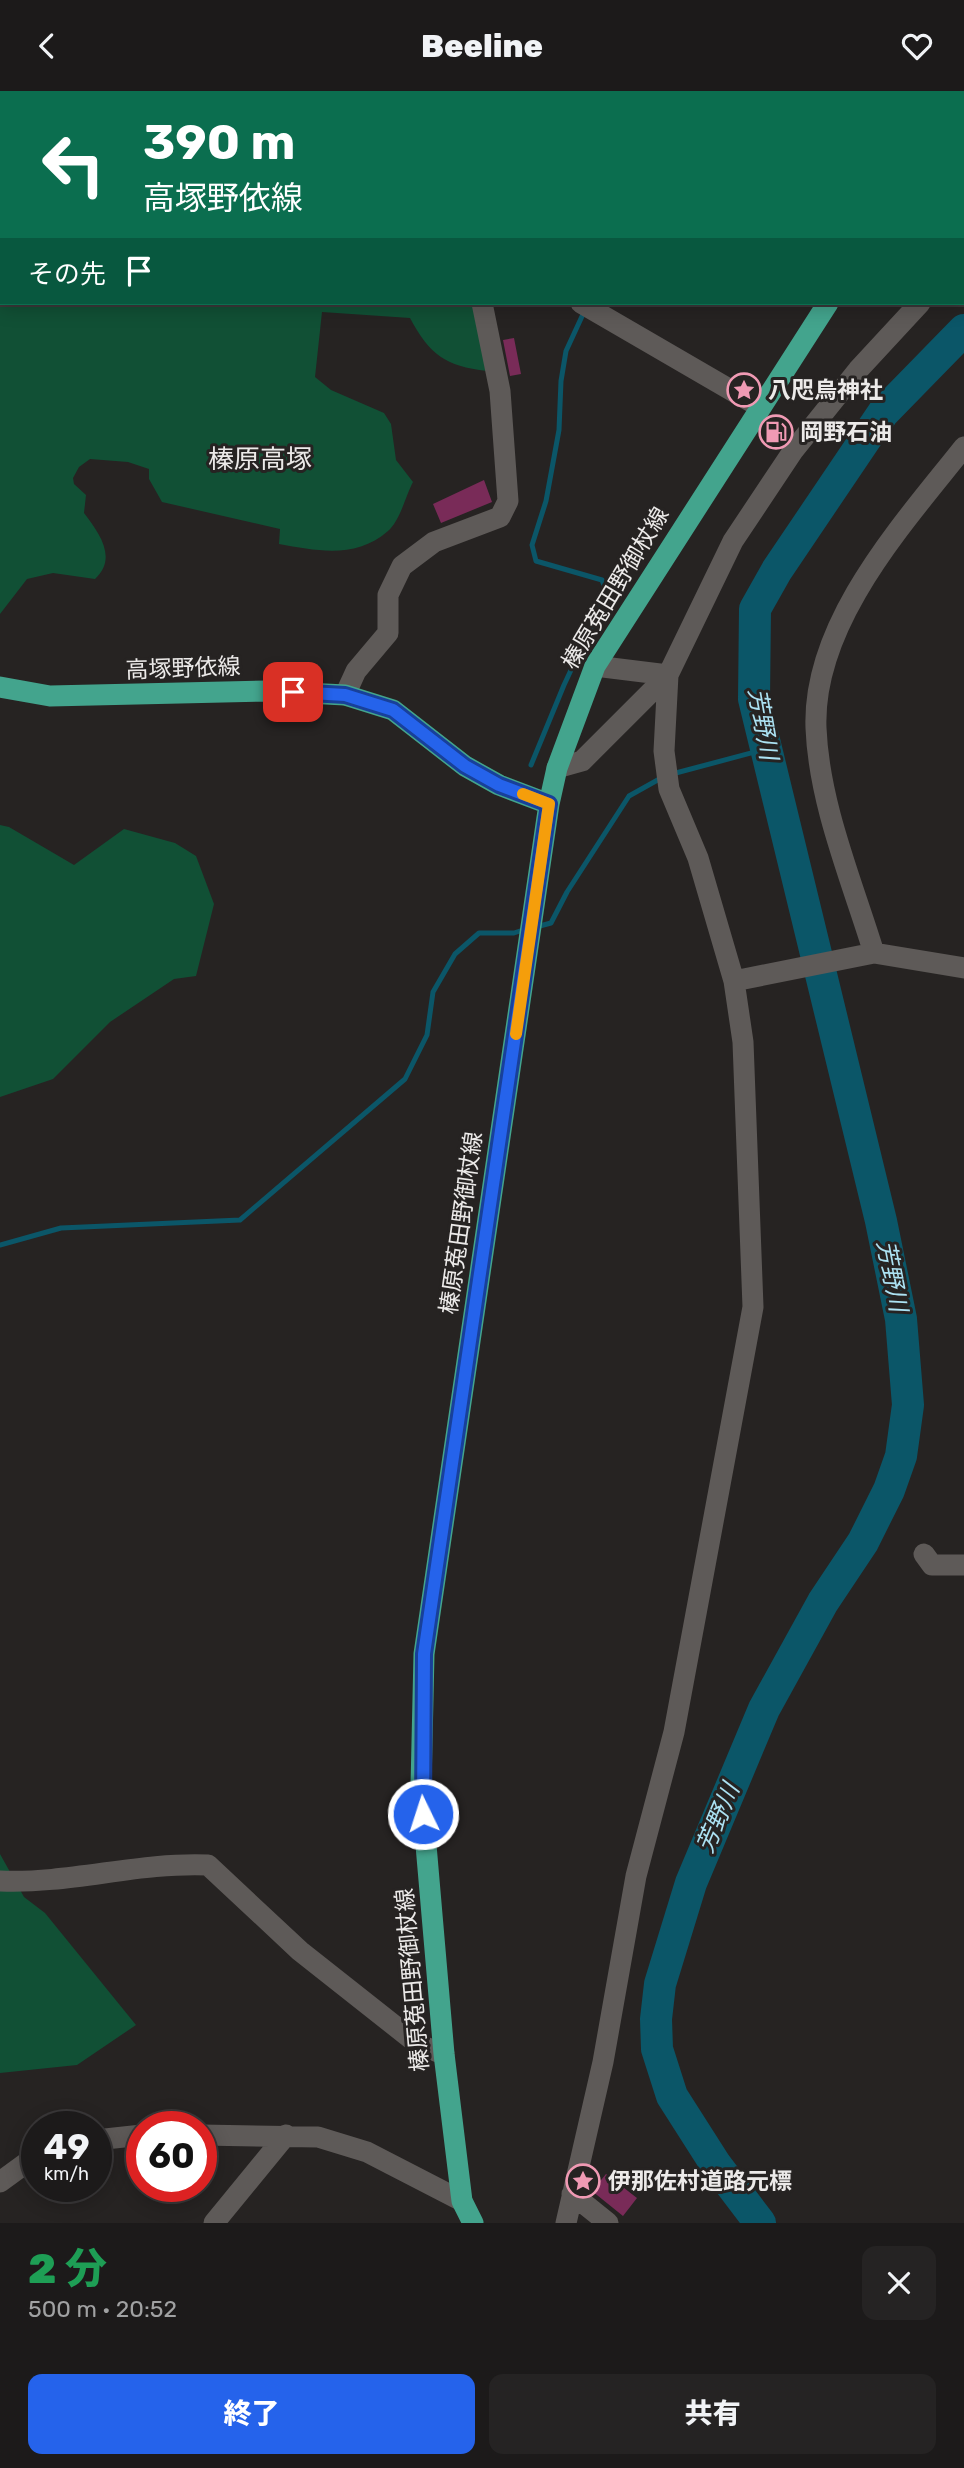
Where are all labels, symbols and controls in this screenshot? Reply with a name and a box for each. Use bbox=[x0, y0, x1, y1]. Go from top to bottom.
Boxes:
icon: back bbox=[28, 27, 66, 65]
text: Beeline bbox=[421, 27, 543, 65]
icon: heart bbox=[898, 27, 936, 65]
text: 390 m bbox=[143, 113, 295, 171]
icon: left bbox=[28, 119, 119, 210]
text: 高塚野依線 bbox=[143, 179, 303, 217]
icon: arrive bbox=[120, 252, 158, 290]
text: その先 bbox=[28, 259, 106, 290]
place icon: 八咫烏神社 bbox=[725, 371, 763, 409]
place label: 八咫烏神社 bbox=[768, 376, 883, 404]
fuel station icon: 岡野石油 bbox=[757, 413, 795, 451]
place label: 岡野石油 bbox=[800, 418, 892, 446]
district label: 榛原高塚 bbox=[208, 444, 312, 475]
street label: 榛原菟田野御杖線 bbox=[556, 502, 674, 674]
street label: 高塚野依線 bbox=[125, 652, 241, 684]
pin bbox=[263, 662, 323, 722]
icon: arrive bbox=[274, 673, 312, 711]
water label: 芳野川 bbox=[743, 686, 784, 765]
street label: 榛原菟田野御杖線 bbox=[434, 1130, 488, 1316]
water label: 芳野川 bbox=[871, 1238, 913, 1317]
position arrow bbox=[386, 1777, 460, 1851]
water label: 芳野川 bbox=[691, 1777, 746, 1857]
street label: 榛原菟田野御杖線 bbox=[390, 1887, 434, 2073]
speed limit sign: 60 bbox=[126, 2111, 217, 2202]
text: 49 bbox=[43, 2126, 90, 2168]
place icon: 伊那佐村道路元標 bbox=[564, 2162, 602, 2200]
text: km/h bbox=[44, 2163, 89, 2185]
place label: 伊那佐村道路元標 bbox=[608, 2167, 792, 2195]
text: 2 分 bbox=[28, 2244, 107, 2294]
button: close bbox=[862, 2246, 936, 2320]
text: 500 m · 20:52 bbox=[28, 2295, 177, 2323]
button: 終了 bbox=[28, 2374, 475, 2454]
button: 共有 bbox=[489, 2374, 936, 2454]

